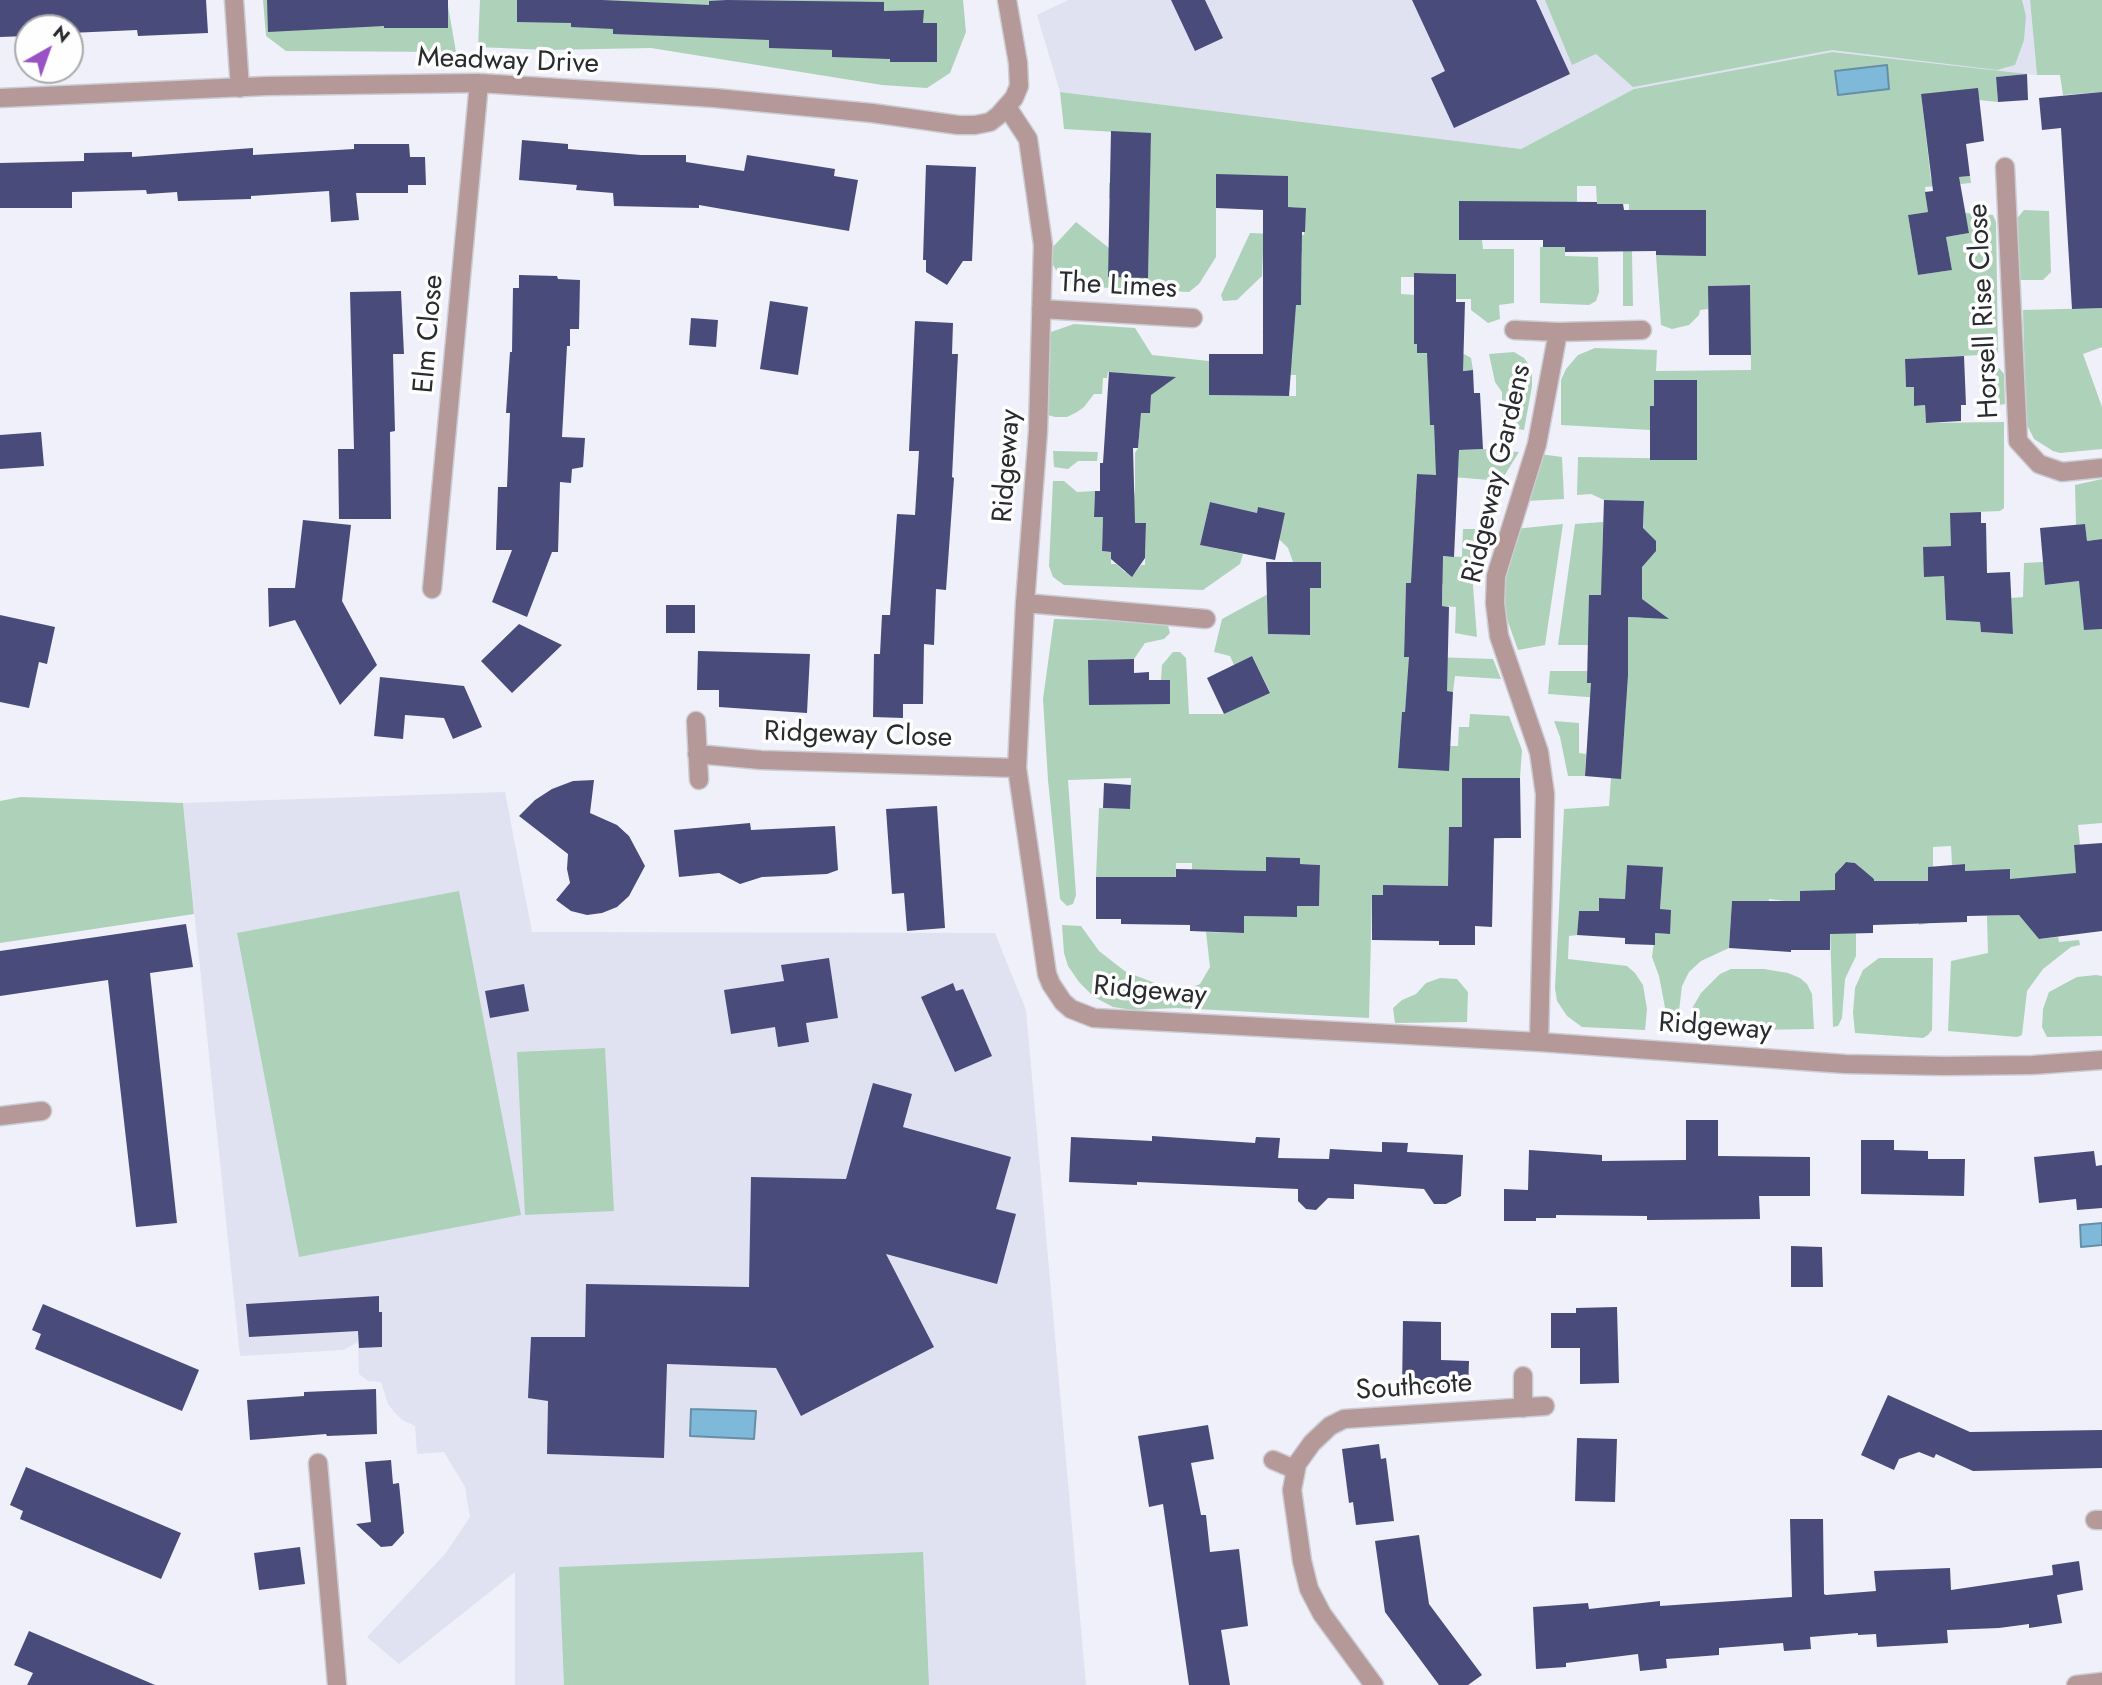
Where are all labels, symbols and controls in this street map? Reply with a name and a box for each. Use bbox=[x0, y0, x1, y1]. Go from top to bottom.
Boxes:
north arrow bbox=[14, 14, 84, 84]
text: N bbox=[47, 19, 76, 49]
street label: Meadway Drive bbox=[417, 42, 599, 82]
street label: Horsell Rise Close bbox=[1963, 202, 2007, 420]
street label: The Limes bbox=[1058, 267, 1178, 307]
street label: Elm Close bbox=[408, 273, 452, 395]
street label: Ridgeway Gardens bbox=[1457, 362, 1539, 586]
street label: Ridgeway bbox=[987, 408, 1029, 524]
street label: Ridgeway Close bbox=[763, 716, 953, 756]
street label: Ridgeway bbox=[1092, 970, 1208, 1014]
street label: Ridgeway bbox=[1657, 1007, 1773, 1049]
street label: Southcote bbox=[1355, 1367, 1473, 1409]

